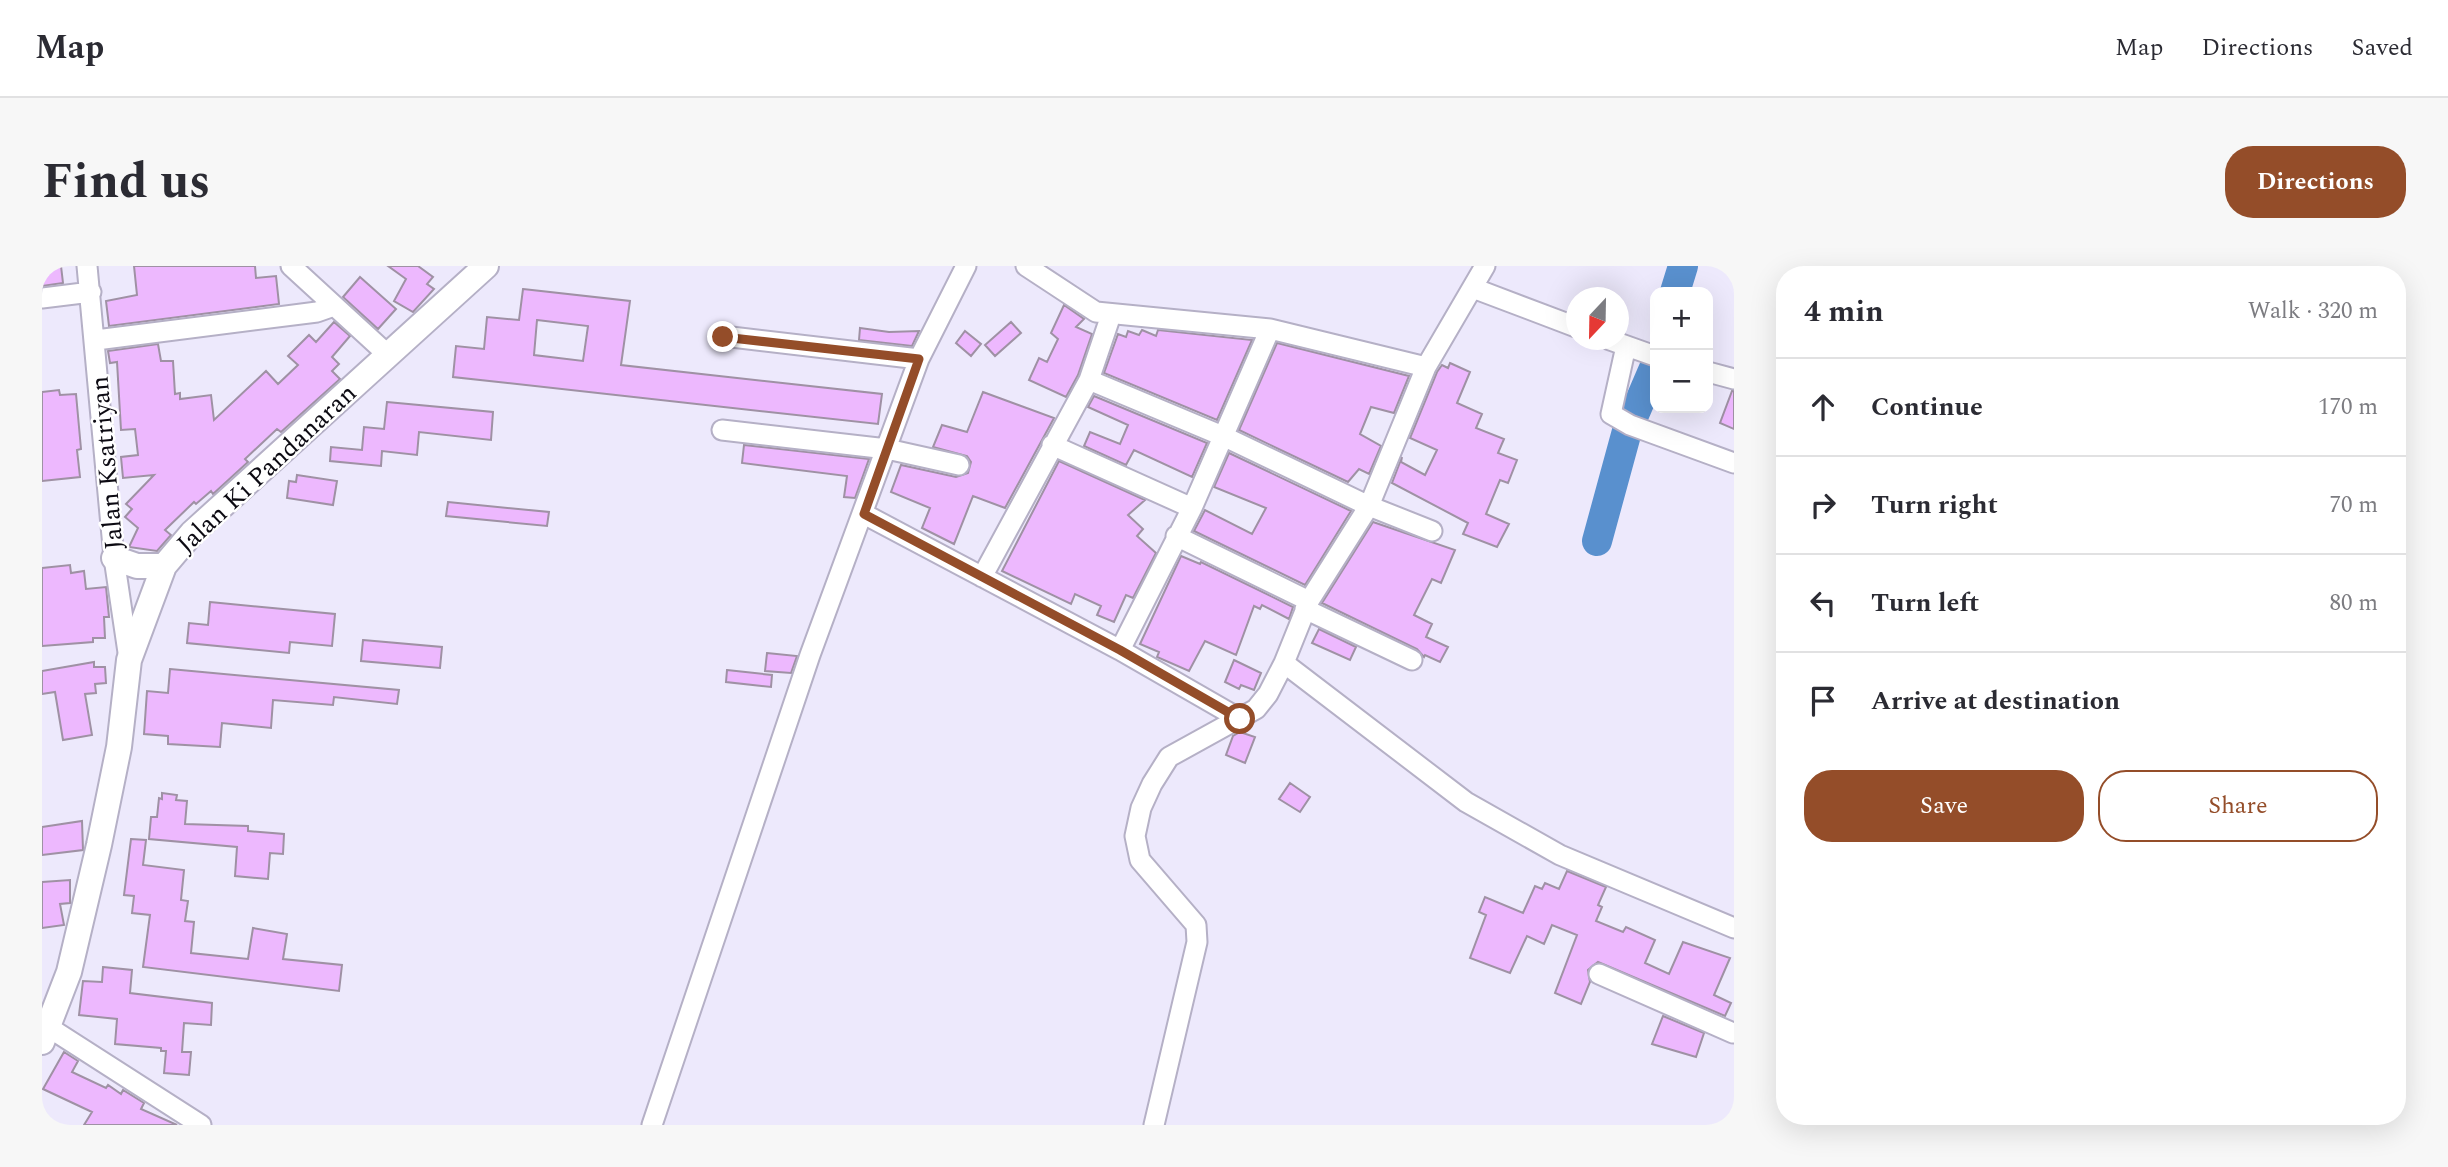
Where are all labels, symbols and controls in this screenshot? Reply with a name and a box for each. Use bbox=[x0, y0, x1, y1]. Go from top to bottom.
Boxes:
text: Map bbox=[35, 23, 104, 73]
text: Map bbox=[2115, 30, 2163, 66]
text: Directions bbox=[2201, 30, 2313, 66]
text: Saved bbox=[2351, 30, 2413, 66]
text: Find us bbox=[42, 145, 210, 220]
button: Directions bbox=[2225, 146, 2406, 218]
north arrow bbox=[1566, 287, 1629, 350]
map controls bbox=[1650, 287, 1713, 413]
button: + bbox=[1650, 287, 1713, 350]
text: 4 min bbox=[1804, 289, 1884, 335]
text: Walk · 320 m bbox=[2248, 294, 2378, 329]
route end bbox=[707, 321, 738, 352]
button: − bbox=[1650, 350, 1713, 413]
street label: Jalan Ksatriyan bbox=[79, 374, 135, 551]
street label: Jalan Ki Pandanaran bbox=[167, 374, 366, 563]
text: Continue bbox=[1871, 387, 1983, 427]
icon: ahead bbox=[1804, 388, 1842, 426]
text: 170 m bbox=[2318, 390, 2378, 425]
text: Turn right bbox=[1871, 485, 1998, 525]
icon: right bbox=[1804, 486, 1842, 524]
text: 70 m bbox=[2329, 488, 2378, 523]
text: Turn left bbox=[1871, 583, 1979, 623]
icon: left bbox=[1804, 584, 1842, 622]
text: 80 m bbox=[2329, 586, 2378, 621]
text: Arrive at destination bbox=[1871, 681, 2120, 721]
icon: arrive bbox=[1804, 682, 1842, 720]
route start bbox=[1224, 703, 1255, 734]
button: Save bbox=[1804, 770, 2084, 842]
button: Share bbox=[2098, 770, 2378, 842]

